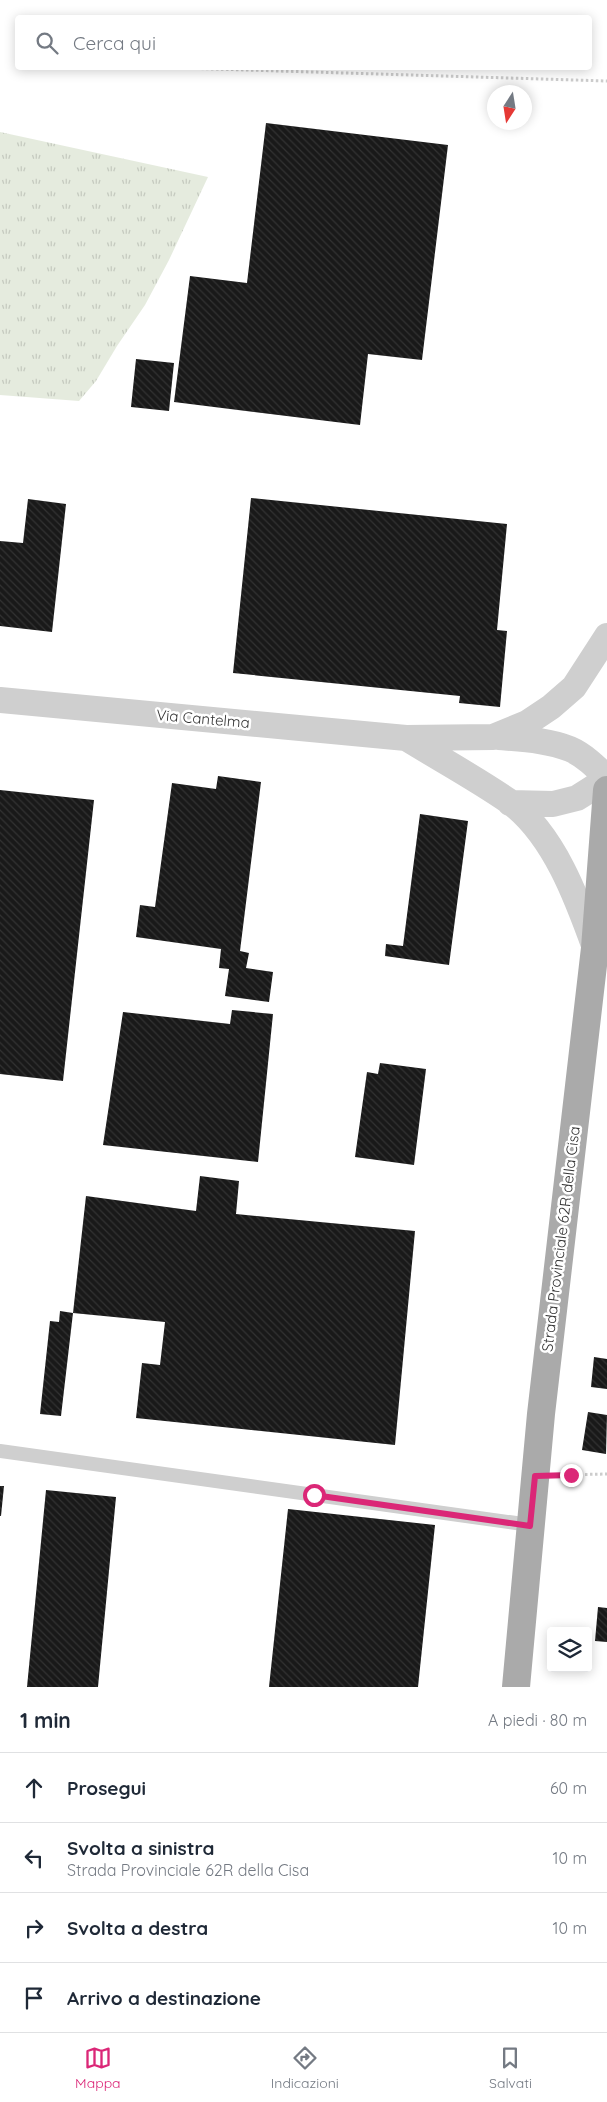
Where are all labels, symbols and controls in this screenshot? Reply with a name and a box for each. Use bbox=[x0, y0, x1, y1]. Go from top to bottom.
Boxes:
search box bbox=[15, 15, 592, 70]
icon: search bbox=[33, 29, 61, 57]
text: Cerca qui bbox=[73, 31, 156, 55]
north arrow bbox=[487, 85, 532, 130]
street label: Via Cantelma bbox=[156, 705, 251, 732]
street label: Strada Provinciale 62R della Cisa bbox=[537, 1125, 584, 1353]
route end bbox=[560, 1464, 583, 1487]
route start bbox=[303, 1484, 326, 1507]
map controls bbox=[547, 1627, 592, 1672]
button: layers bbox=[547, 1627, 592, 1672]
text: 1 min bbox=[20, 1707, 71, 1733]
text: A piedi · 80 m bbox=[488, 1710, 587, 1730]
icon: ahead bbox=[20, 1774, 48, 1802]
text: Prosegui bbox=[67, 1776, 146, 1800]
text: 60 m bbox=[550, 1778, 587, 1798]
text: Svolta a sinistra bbox=[67, 1836, 214, 1860]
icon: left bbox=[20, 1844, 48, 1872]
text: 10 m bbox=[553, 1848, 587, 1868]
text: Strada Provinciale 62R della Cisa bbox=[67, 1860, 309, 1880]
icon: right bbox=[20, 1914, 48, 1942]
text: Svolta a destra bbox=[67, 1916, 208, 1940]
text: 10 m bbox=[553, 1918, 587, 1938]
icon: arrive bbox=[20, 1984, 48, 2012]
text: Arrivo a destinazione bbox=[67, 1986, 261, 2010]
tab: Mappa bbox=[75, 2044, 121, 2092]
tab: Indicazioni bbox=[271, 2044, 339, 2092]
tab: Salvati bbox=[489, 2044, 532, 2092]

